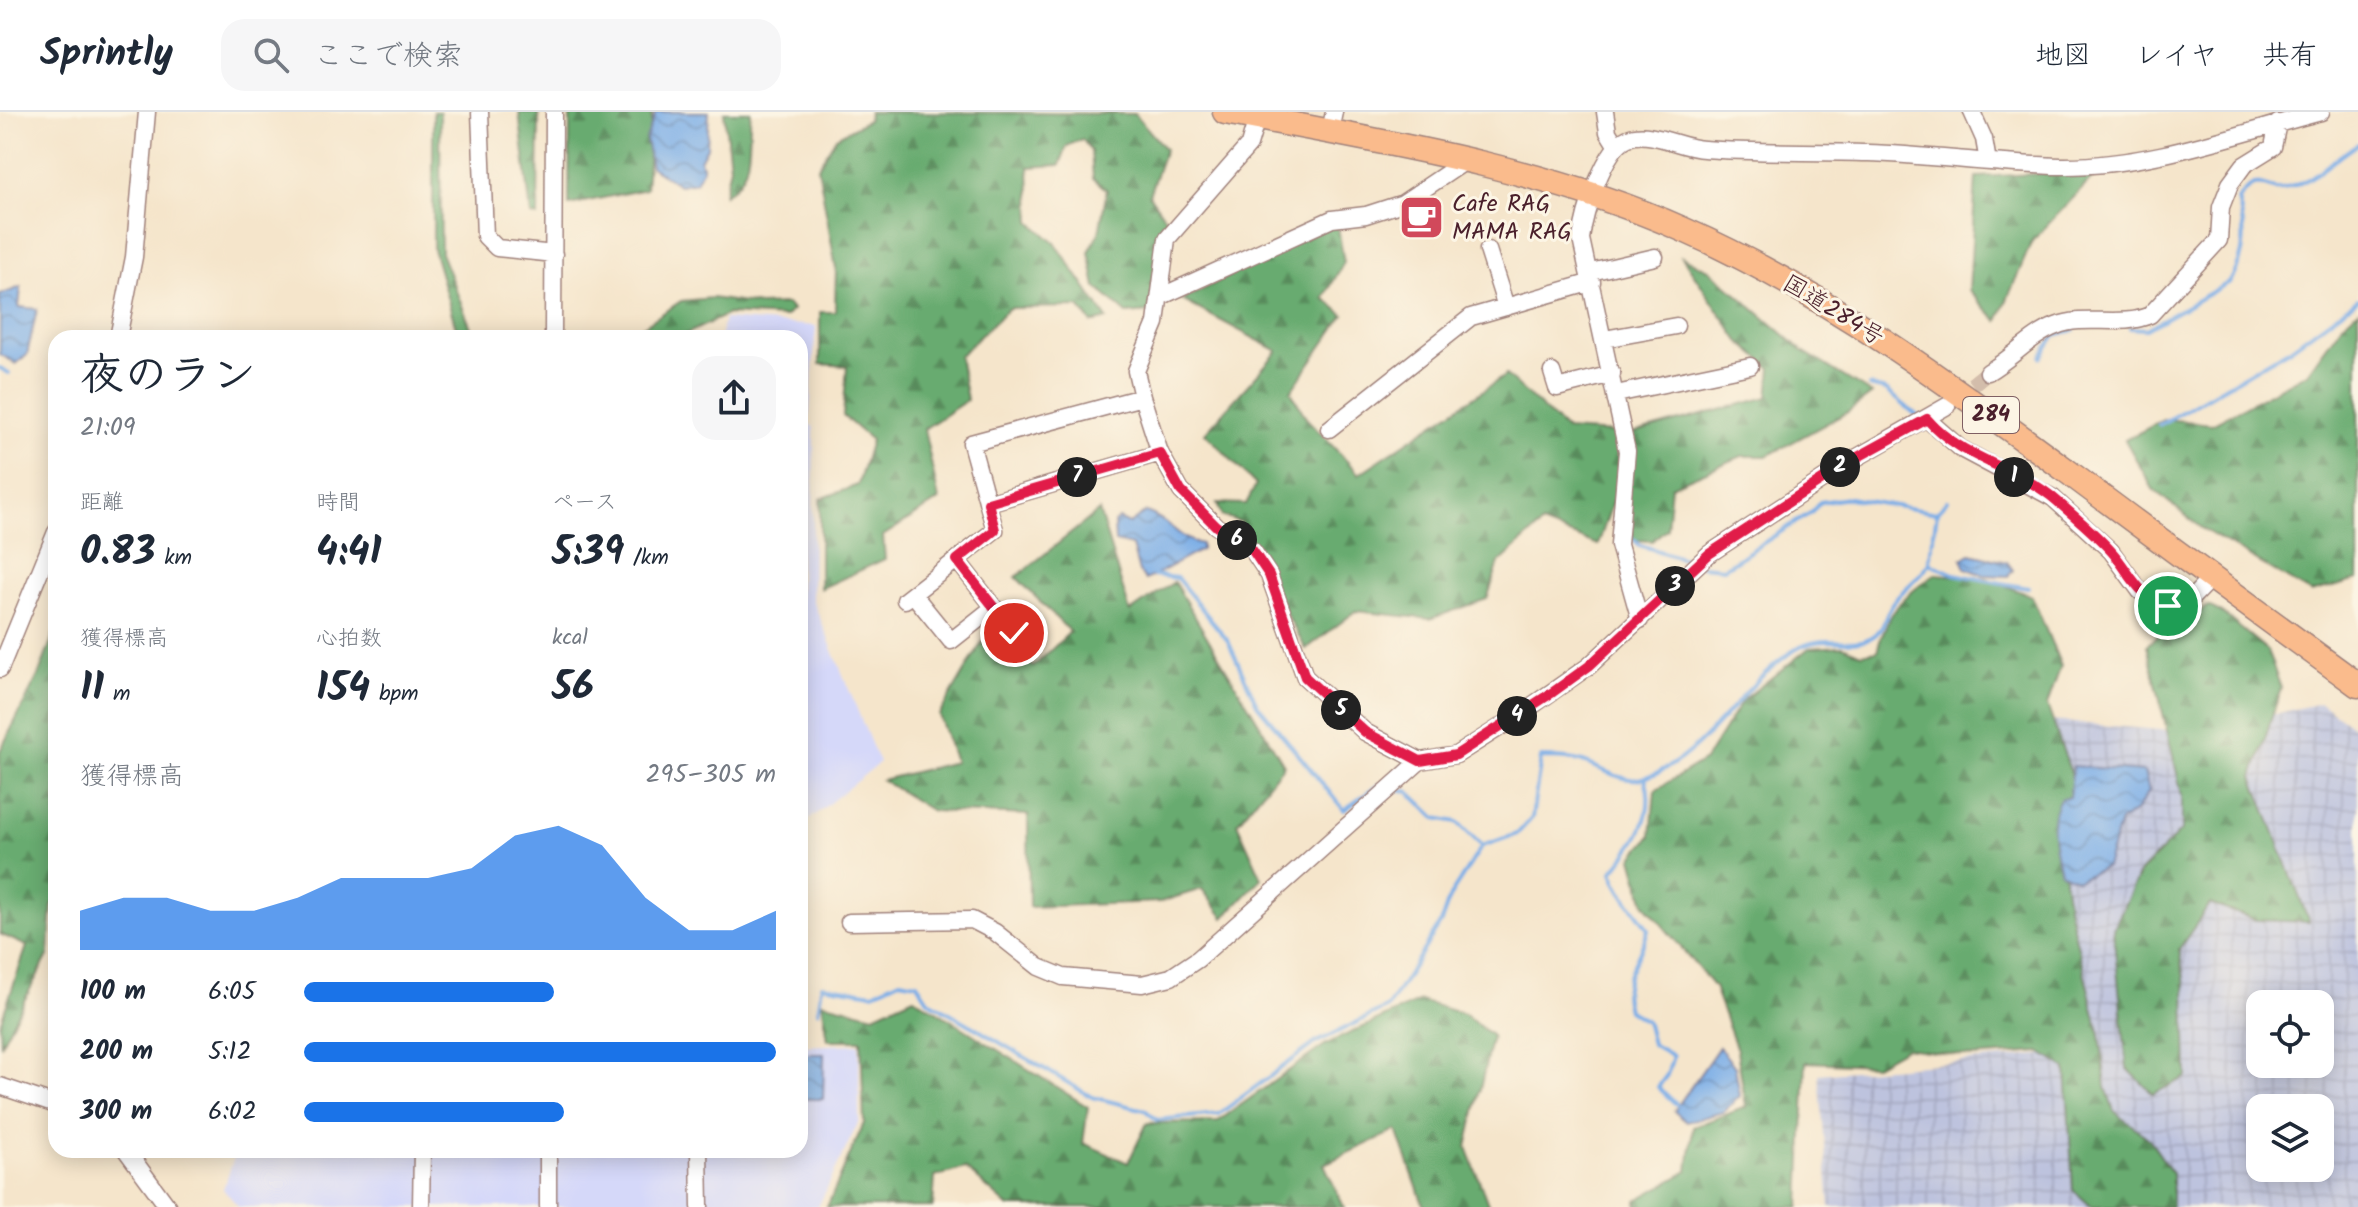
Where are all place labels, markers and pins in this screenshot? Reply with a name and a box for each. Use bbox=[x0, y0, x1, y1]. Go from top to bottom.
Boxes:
place label: Cafe RAG MAMA RAG bbox=[1452, 185, 1572, 252]
cafe icon: Cafe RAG MAMA RAG bbox=[1397, 194, 1445, 242]
pin: 2 bbox=[1820, 447, 1860, 487]
pin: 7 bbox=[1057, 457, 1097, 497]
pin: 1 bbox=[1994, 457, 2034, 497]
pin: 6 bbox=[1217, 520, 1257, 560]
pin: 3 bbox=[1655, 566, 1695, 606]
pin bbox=[2134, 572, 2202, 640]
pin bbox=[980, 599, 1048, 667]
pin: 5 bbox=[1321, 690, 1361, 730]
pin: 4 bbox=[1497, 696, 1537, 736]

